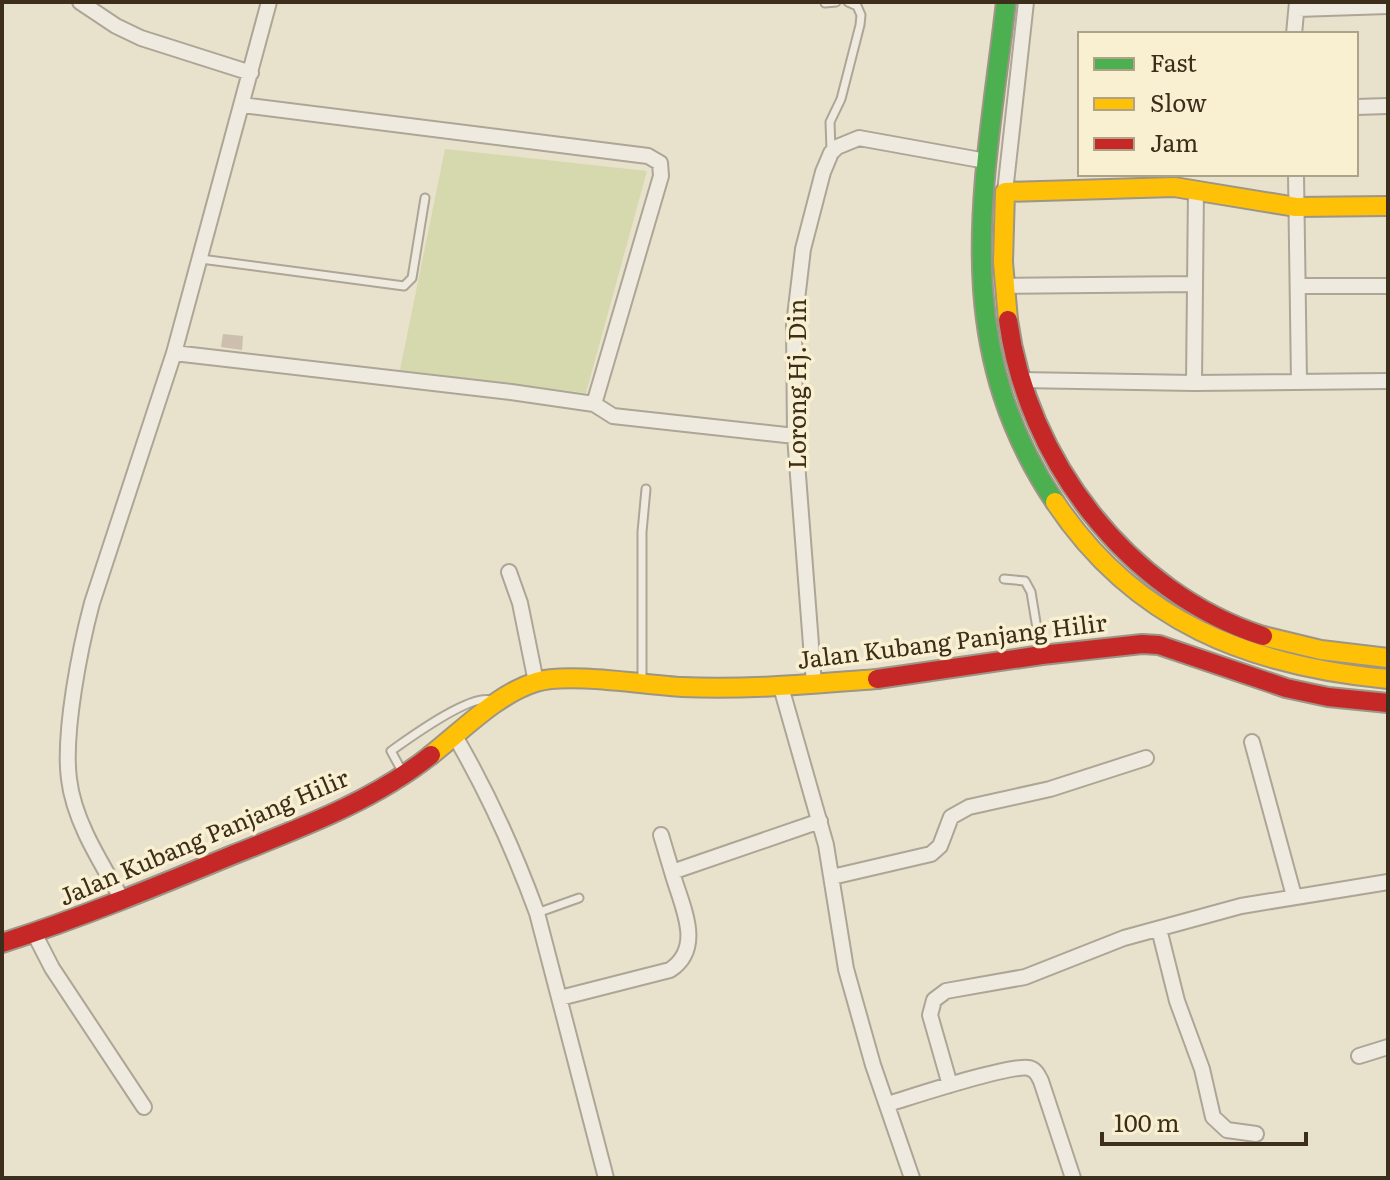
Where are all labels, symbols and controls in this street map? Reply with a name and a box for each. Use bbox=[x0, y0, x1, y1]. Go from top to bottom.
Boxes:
legend bbox=[1078, 32, 1358, 176]
text: Fast bbox=[1150, 44, 1197, 79]
text: Slow bbox=[1150, 84, 1207, 119]
text: Jam bbox=[1150, 124, 1198, 159]
street label: Lorong Hj. Din bbox=[778, 299, 813, 469]
street label: Jalan Kubang Panjang Hilir bbox=[795, 603, 1109, 676]
street label: Jalan Kubang Panjang Hilir bbox=[53, 758, 354, 913]
scale bar bbox=[1102, 1096, 1306, 1146]
text: 100 m bbox=[1114, 1104, 1180, 1139]

